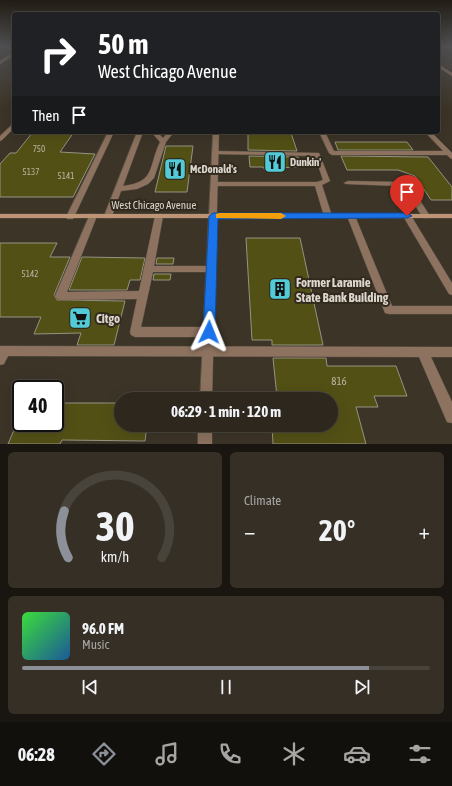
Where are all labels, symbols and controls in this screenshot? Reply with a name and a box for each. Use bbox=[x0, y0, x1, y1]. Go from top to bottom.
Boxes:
icon: right bbox=[32, 28, 84, 80]
text: 50 m bbox=[98, 28, 148, 60]
text: West Chicago Avenue bbox=[98, 61, 237, 82]
icon: arrive bbox=[68, 104, 90, 126]
text: Then bbox=[32, 107, 60, 124]
house number: 750 bbox=[33, 144, 45, 154]
restaurant icon: Dunkin' bbox=[262, 149, 288, 175]
restaurant icon: McDonald's bbox=[162, 156, 188, 182]
place label: Dunkin' bbox=[290, 156, 321, 168]
place label: McDonald's bbox=[190, 163, 237, 175]
house number: 5137 bbox=[23, 167, 39, 177]
house number: 5141 bbox=[58, 171, 74, 181]
pin bbox=[390, 175, 424, 216]
icon: arrive bbox=[396, 181, 418, 203]
street label: West Chicago Avenue bbox=[112, 199, 196, 211]
house number: 5142 bbox=[22, 269, 38, 279]
place label: Former Laramie State Bank Building bbox=[296, 275, 389, 305]
building icon: Former Laramie State Bank Building bbox=[267, 276, 293, 302]
supermarket icon: Citgo bbox=[67, 305, 93, 331]
place label: Citgo bbox=[96, 311, 120, 326]
position arrow bbox=[188, 311, 230, 353]
house number: 816 bbox=[331, 375, 347, 387]
speed limit sign: 40 bbox=[12, 380, 64, 432]
text: 06:29 · 1 min · 120 m bbox=[171, 403, 281, 420]
text: Climate bbox=[244, 493, 281, 508]
text: 30 bbox=[95, 502, 135, 550]
text: 20° bbox=[319, 513, 355, 547]
text: − bbox=[244, 518, 255, 544]
text: + bbox=[419, 518, 430, 544]
text: km/h bbox=[101, 549, 129, 565]
text: 96.0 FM bbox=[82, 620, 124, 637]
text: Music bbox=[82, 637, 109, 652]
icon: previous bbox=[79, 676, 101, 698]
icon: pause bbox=[215, 676, 237, 698]
icon: next bbox=[351, 676, 373, 698]
icon: directions bbox=[90, 740, 118, 768]
icon: music bbox=[153, 740, 181, 768]
icon: phone bbox=[216, 740, 244, 768]
icon: climate bbox=[280, 740, 308, 768]
icon: car bbox=[343, 740, 371, 768]
icon: filters bbox=[406, 740, 434, 768]
text: 06:28 bbox=[18, 744, 55, 765]

